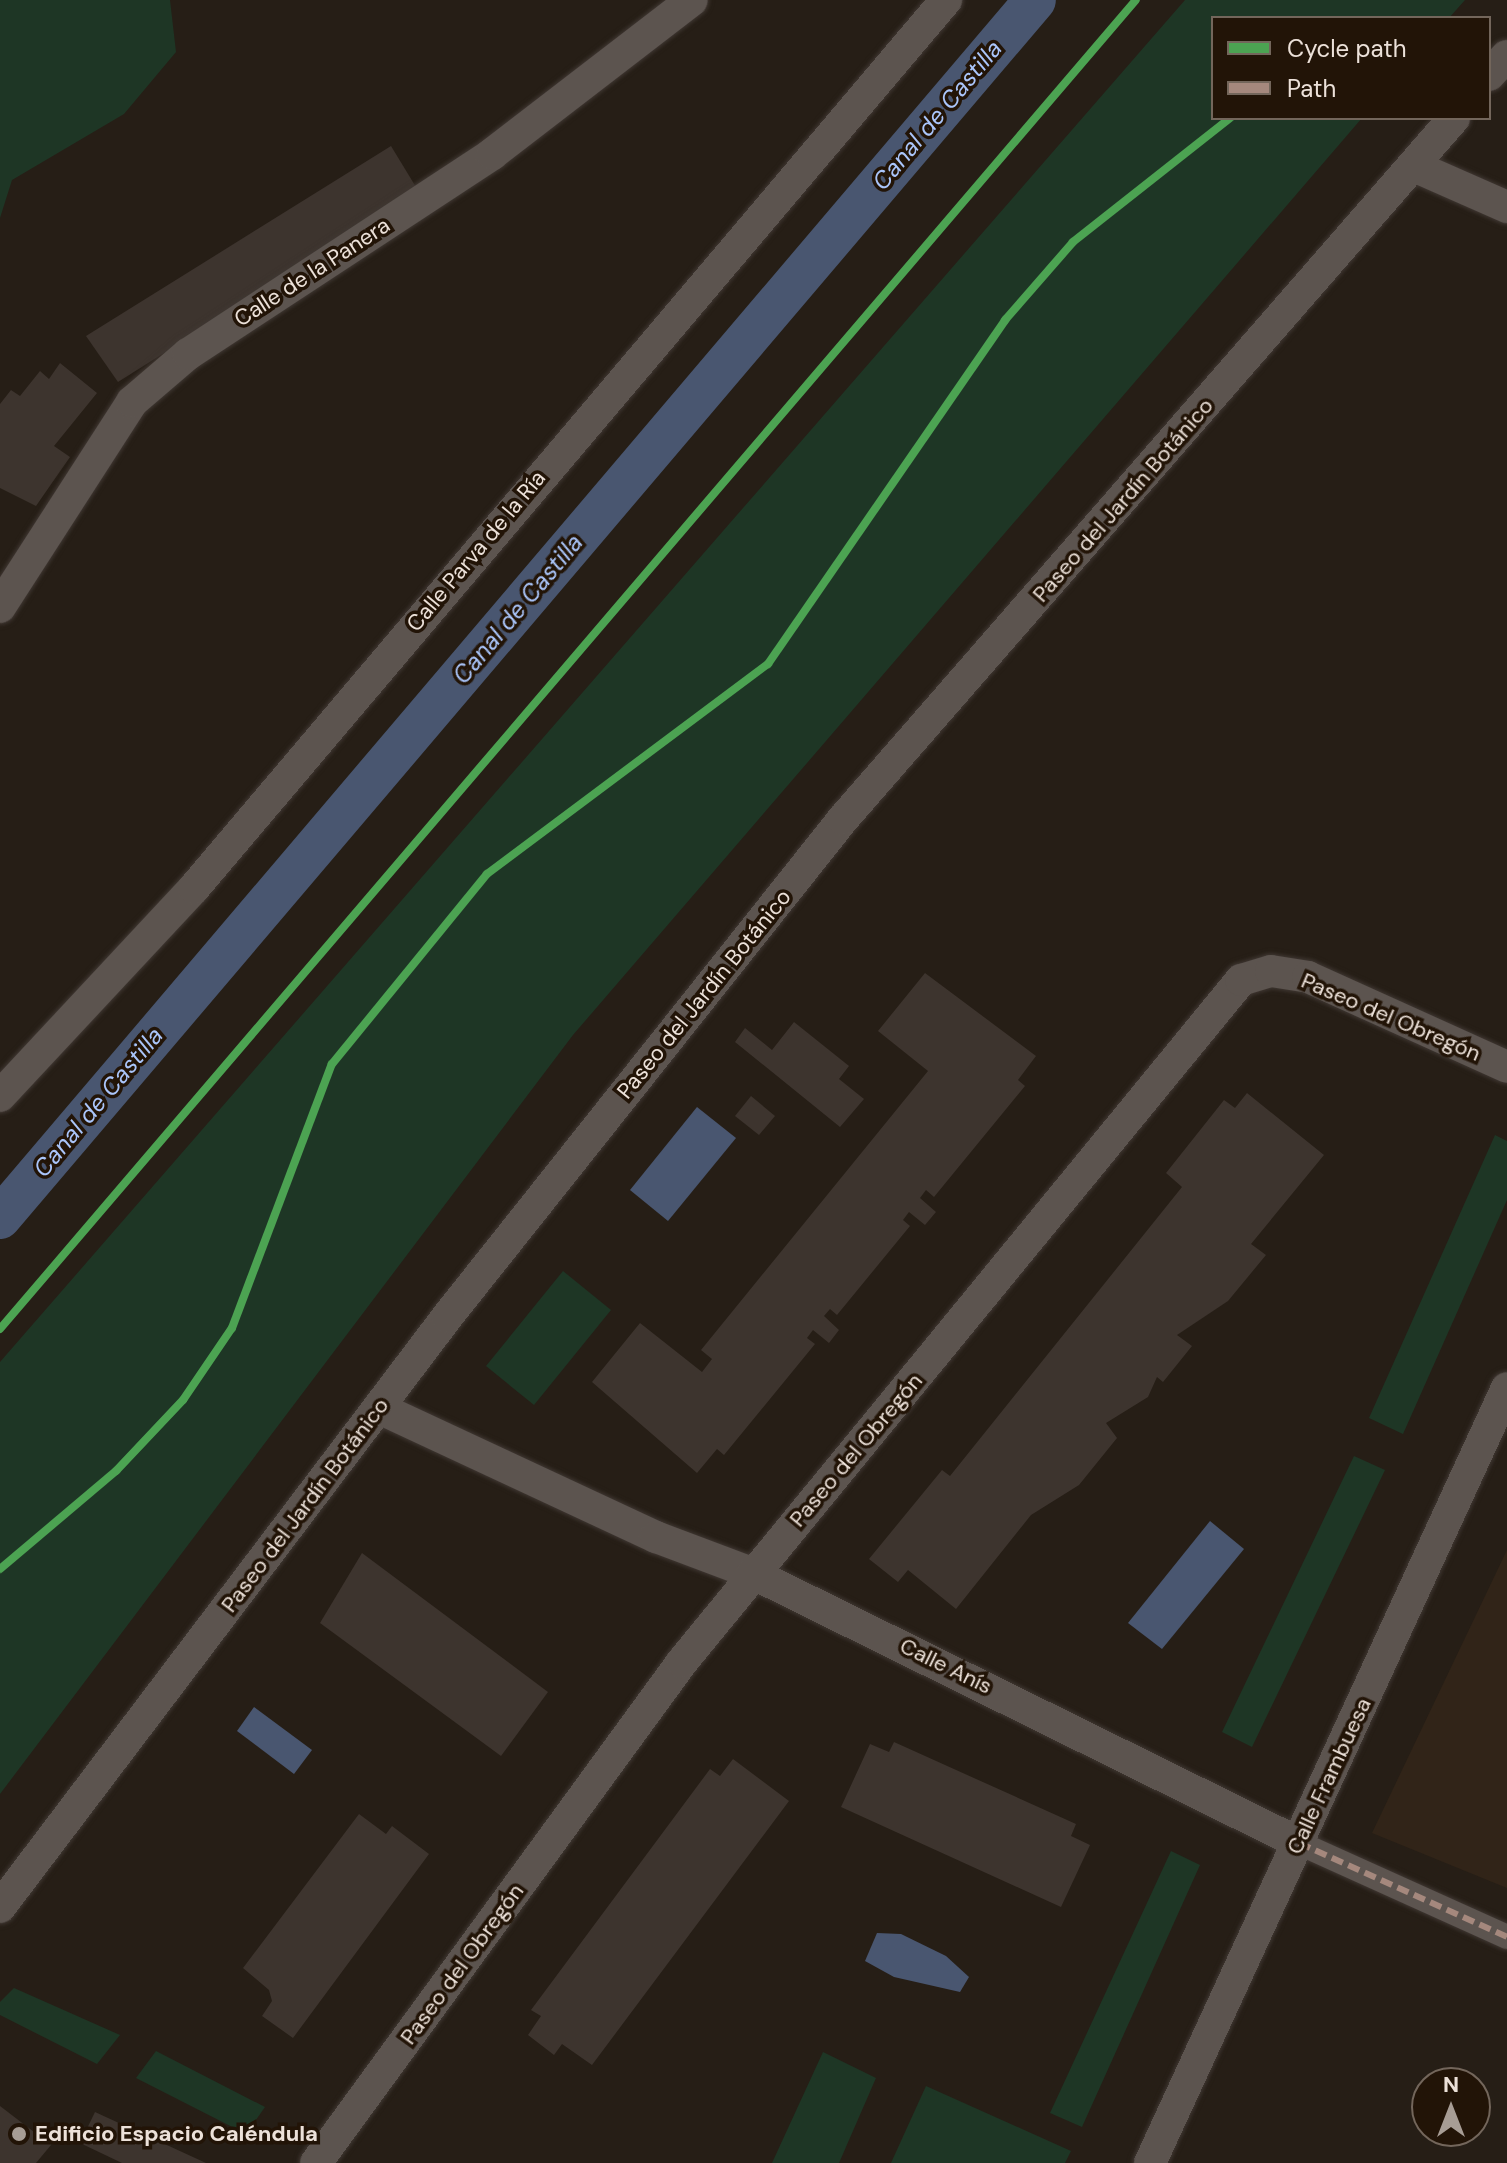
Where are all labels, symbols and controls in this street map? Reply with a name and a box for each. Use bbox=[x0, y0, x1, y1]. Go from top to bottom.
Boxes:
legend bbox=[1211, 16, 1491, 120]
text: Cycle path bbox=[1287, 33, 1406, 64]
water label: Canal de Castilla bbox=[866, 34, 1008, 196]
text: Path bbox=[1287, 73, 1336, 104]
street label: Calle de la Panera bbox=[229, 212, 395, 332]
street label: Paseo del Jardín Botánico bbox=[1027, 393, 1219, 607]
street label: Calle Parva de la Ría bbox=[401, 465, 551, 637]
water label: Canal de Castilla bbox=[447, 528, 589, 690]
street label: Paseo del Jardín Botánico bbox=[611, 884, 797, 1104]
street label: Paseo del Obregón bbox=[1297, 967, 1485, 1067]
water label: Canal de Castilla bbox=[27, 1021, 169, 1183]
street label: Paseo del Obregón bbox=[784, 1368, 928, 1532]
street label: Paseo del Jardín Botánico bbox=[216, 1393, 394, 1617]
street label: Calle Anís bbox=[896, 1632, 996, 1700]
street label: Calle Frambuesa bbox=[1281, 1694, 1377, 1858]
street label: Paseo del Obregón bbox=[395, 1879, 529, 2049]
north arrow bbox=[1411, 2067, 1491, 2147]
text: N bbox=[1443, 2070, 1459, 2099]
place label: Edificio Espacio Caléndula bbox=[35, 2121, 318, 2147]
marker: Edificio Espacio Caléndula bbox=[10, 2125, 28, 2143]

